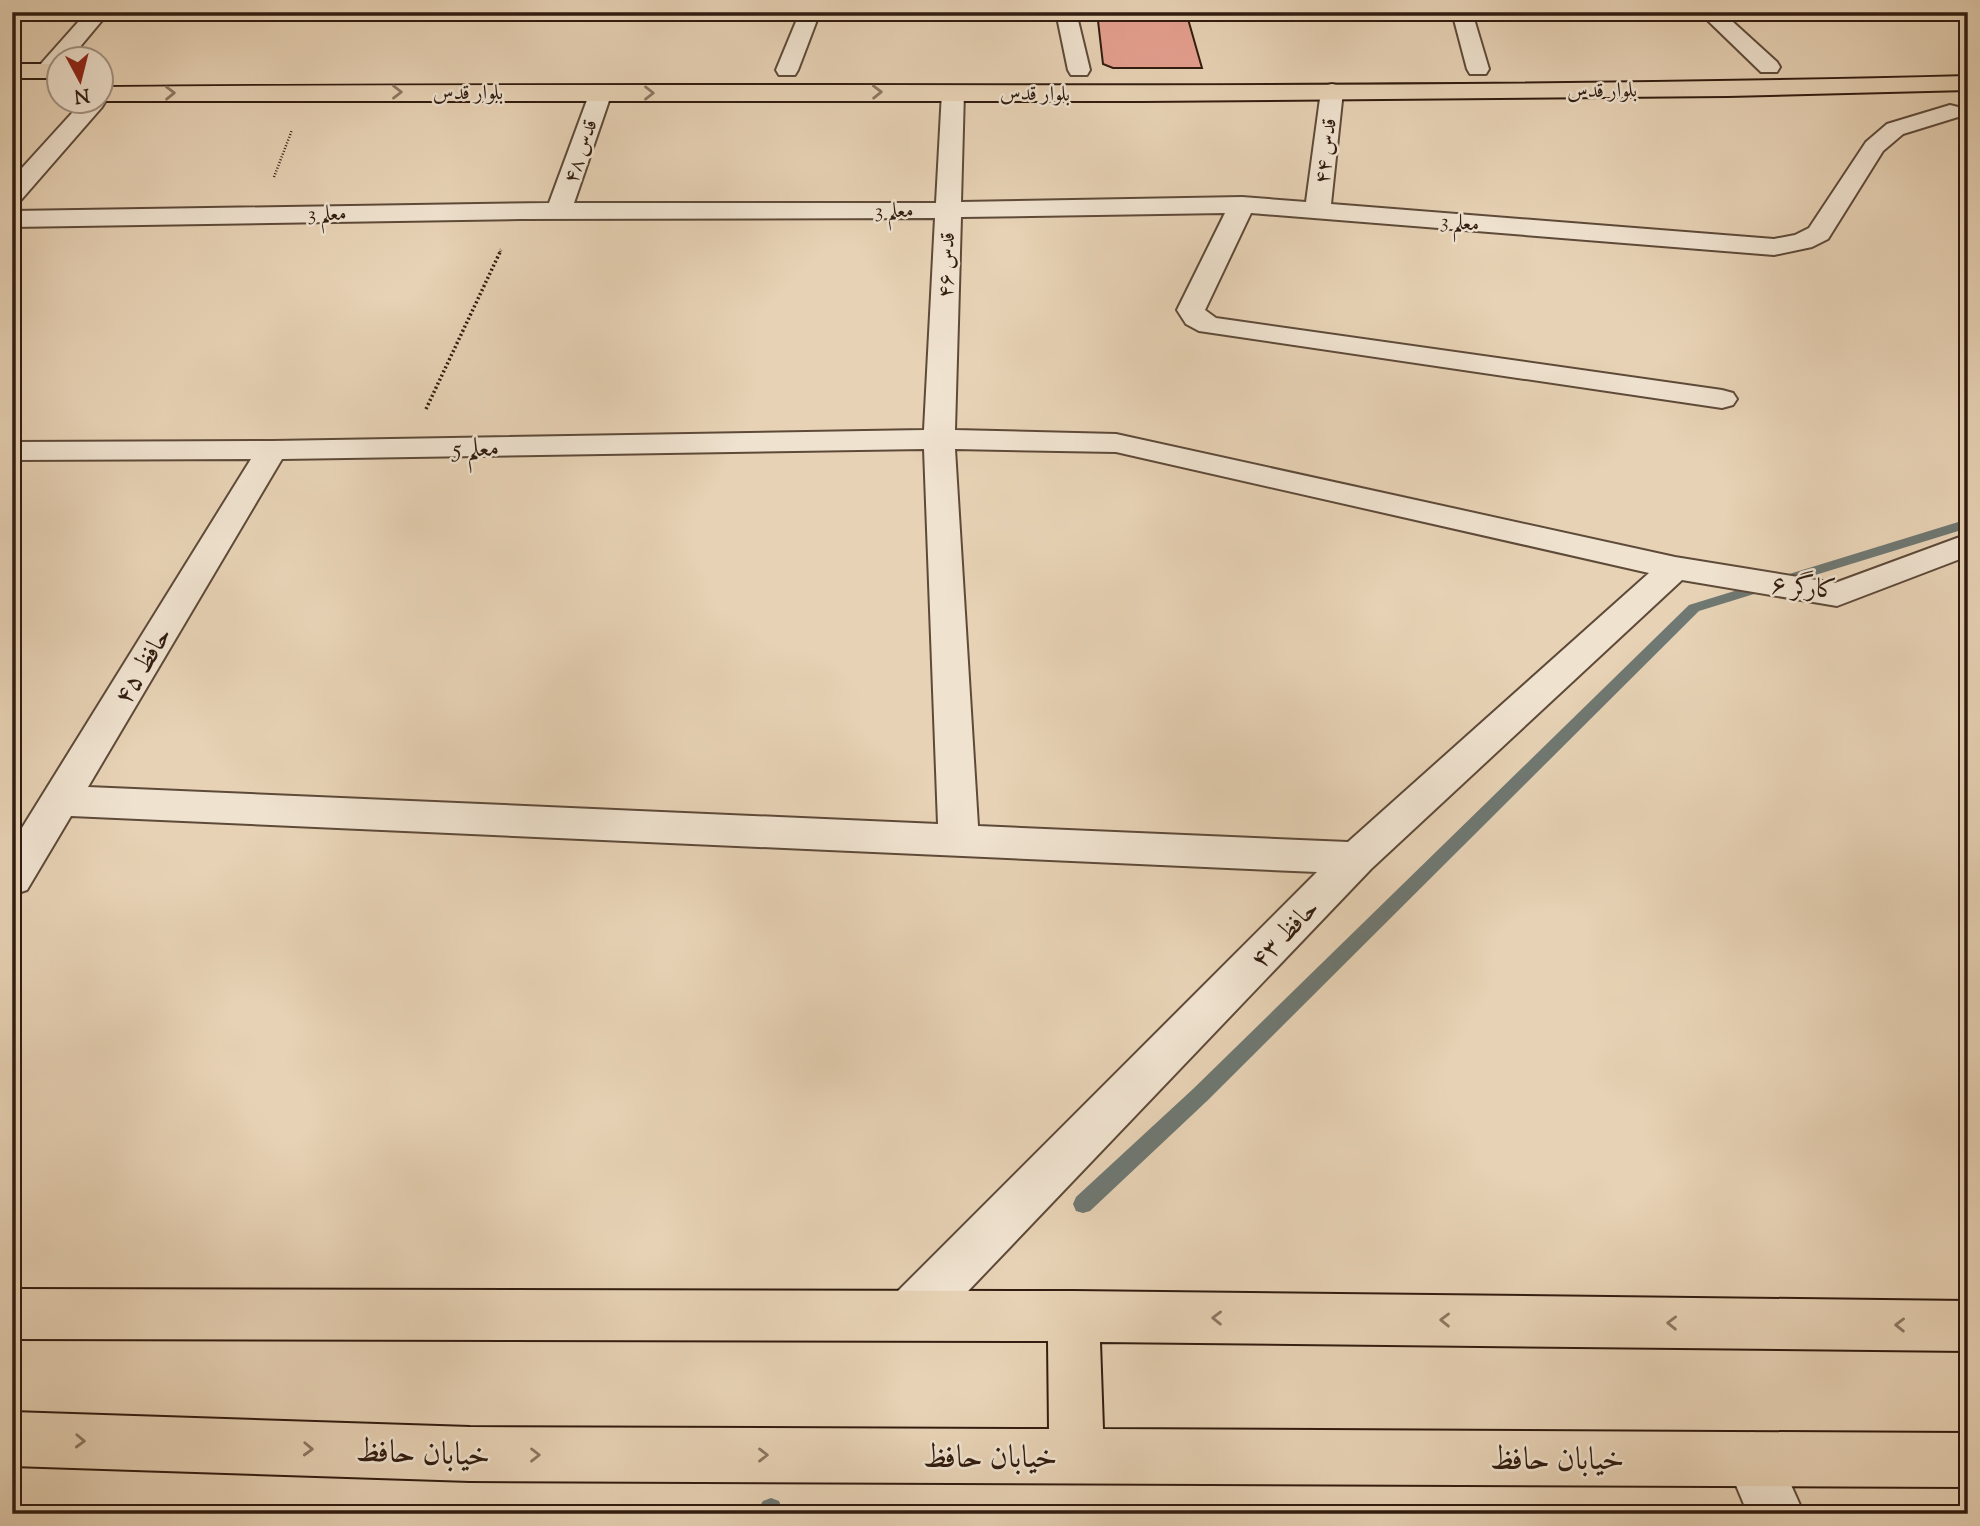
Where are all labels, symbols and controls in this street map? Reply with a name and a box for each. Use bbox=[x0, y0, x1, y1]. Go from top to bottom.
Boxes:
north arrow bbox=[46, 46, 116, 116]
street label: بلوار قدس bbox=[1567, 76, 1637, 108]
street label: بلوار قدس bbox=[433, 79, 503, 109]
street label: بلوار قدس bbox=[1000, 79, 1070, 111]
text: N bbox=[73, 80, 91, 109]
one-way arrow bbox=[392, 84, 403, 100]
one-way arrow bbox=[872, 84, 882, 100]
one-way arrow bbox=[165, 85, 175, 101]
one-way arrow bbox=[644, 85, 655, 100]
street label: قدس ۴۸ bbox=[557, 116, 607, 188]
street label: قدس ۴۴ bbox=[1308, 117, 1346, 186]
street label: معلم 3 bbox=[874, 197, 914, 231]
street label: معلم 3 bbox=[307, 200, 347, 234]
street label: معلم 3 bbox=[1439, 207, 1481, 245]
street label: قدس ۴۶ bbox=[932, 232, 964, 299]
street label: معلم 5 bbox=[450, 431, 500, 473]
street label: کارگر ۶ bbox=[1770, 566, 1838, 610]
street label: حافظ ۴۵ bbox=[106, 620, 182, 712]
street label: حافظ ۴۳ bbox=[1243, 891, 1329, 978]
one-way arrow bbox=[1211, 1310, 1222, 1326]
one-way arrow bbox=[1439, 1312, 1449, 1328]
one-way arrow bbox=[1666, 1315, 1677, 1331]
one-way arrow bbox=[1894, 1317, 1904, 1333]
street label: خیابان حافظ bbox=[355, 1430, 491, 1480]
one-way arrow bbox=[75, 1434, 86, 1449]
street label: خیابان حافظ bbox=[923, 1436, 1057, 1482]
street label: خیابان حافظ bbox=[1490, 1438, 1624, 1484]
one-way arrow bbox=[303, 1441, 314, 1456]
one-way arrow bbox=[530, 1447, 541, 1463]
one-way arrow bbox=[758, 1447, 768, 1463]

